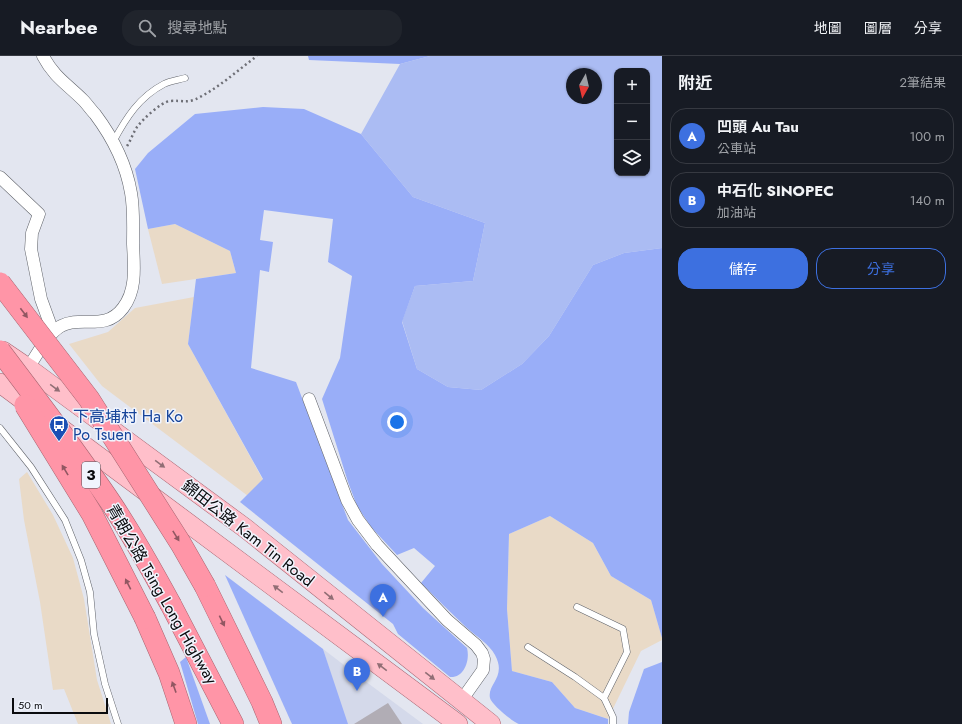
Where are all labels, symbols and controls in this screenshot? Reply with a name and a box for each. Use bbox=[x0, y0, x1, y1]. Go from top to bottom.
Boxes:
search box bbox=[122, 10, 402, 46]
text: Nearbee bbox=[20, 14, 98, 41]
icon: search bbox=[136, 17, 158, 39]
text: 搜尋地點 bbox=[168, 17, 228, 39]
text: 地圖 bbox=[814, 18, 842, 38]
text: 圖層 bbox=[864, 18, 892, 38]
text: 分享 bbox=[914, 18, 942, 38]
north arrow bbox=[566, 68, 602, 104]
map controls bbox=[614, 68, 650, 176]
button: + bbox=[614, 68, 650, 104]
text: 附近 bbox=[678, 71, 712, 95]
text: 2筆結果 bbox=[900, 73, 946, 92]
button: − bbox=[614, 104, 650, 140]
text: 凹頭 Au Tau bbox=[717, 116, 799, 138]
text: A bbox=[687, 127, 697, 146]
text: 100 m bbox=[910, 127, 945, 146]
text: 公車站 bbox=[717, 139, 756, 158]
button: layers bbox=[614, 140, 650, 176]
text: 中石化 SINOPEC bbox=[717, 180, 834, 202]
text: B bbox=[688, 191, 696, 210]
text: 140 m bbox=[910, 191, 945, 210]
text: 加油站 bbox=[717, 203, 756, 222]
button: 儲存 bbox=[678, 248, 808, 289]
button: 分享 bbox=[816, 248, 946, 289]
one-way arrow bbox=[20, 308, 28, 319]
one-way arrow bbox=[49, 383, 60, 392]
place label: 下高埔村 Ha Ko Po Tsuen bbox=[73, 405, 183, 446]
your location bbox=[387, 412, 407, 432]
bus stop icon: 下高埔村 Ha Ko Po Tsuen bbox=[48, 414, 70, 442]
one-way arrow bbox=[154, 460, 165, 469]
road number: 3 bbox=[82, 462, 100, 488]
one-way arrow bbox=[61, 465, 69, 475]
street label: 錦田公路 Kam Tin Road bbox=[177, 474, 319, 592]
street label: 青朗公路 Tsing Long Highway bbox=[101, 500, 224, 689]
one-way arrow bbox=[172, 531, 180, 541]
one-way arrow bbox=[124, 578, 131, 589]
pin: A bbox=[370, 584, 396, 617]
one-way arrow bbox=[273, 586, 283, 594]
one-way arrow bbox=[323, 591, 334, 600]
one-way arrow bbox=[219, 616, 225, 627]
pin: B bbox=[344, 658, 370, 691]
one-way arrow bbox=[377, 663, 388, 672]
one-way arrow bbox=[425, 672, 436, 681]
one-way arrow bbox=[170, 681, 176, 693]
scale bar bbox=[12, 696, 108, 715]
text: 50 m bbox=[18, 697, 43, 713]

